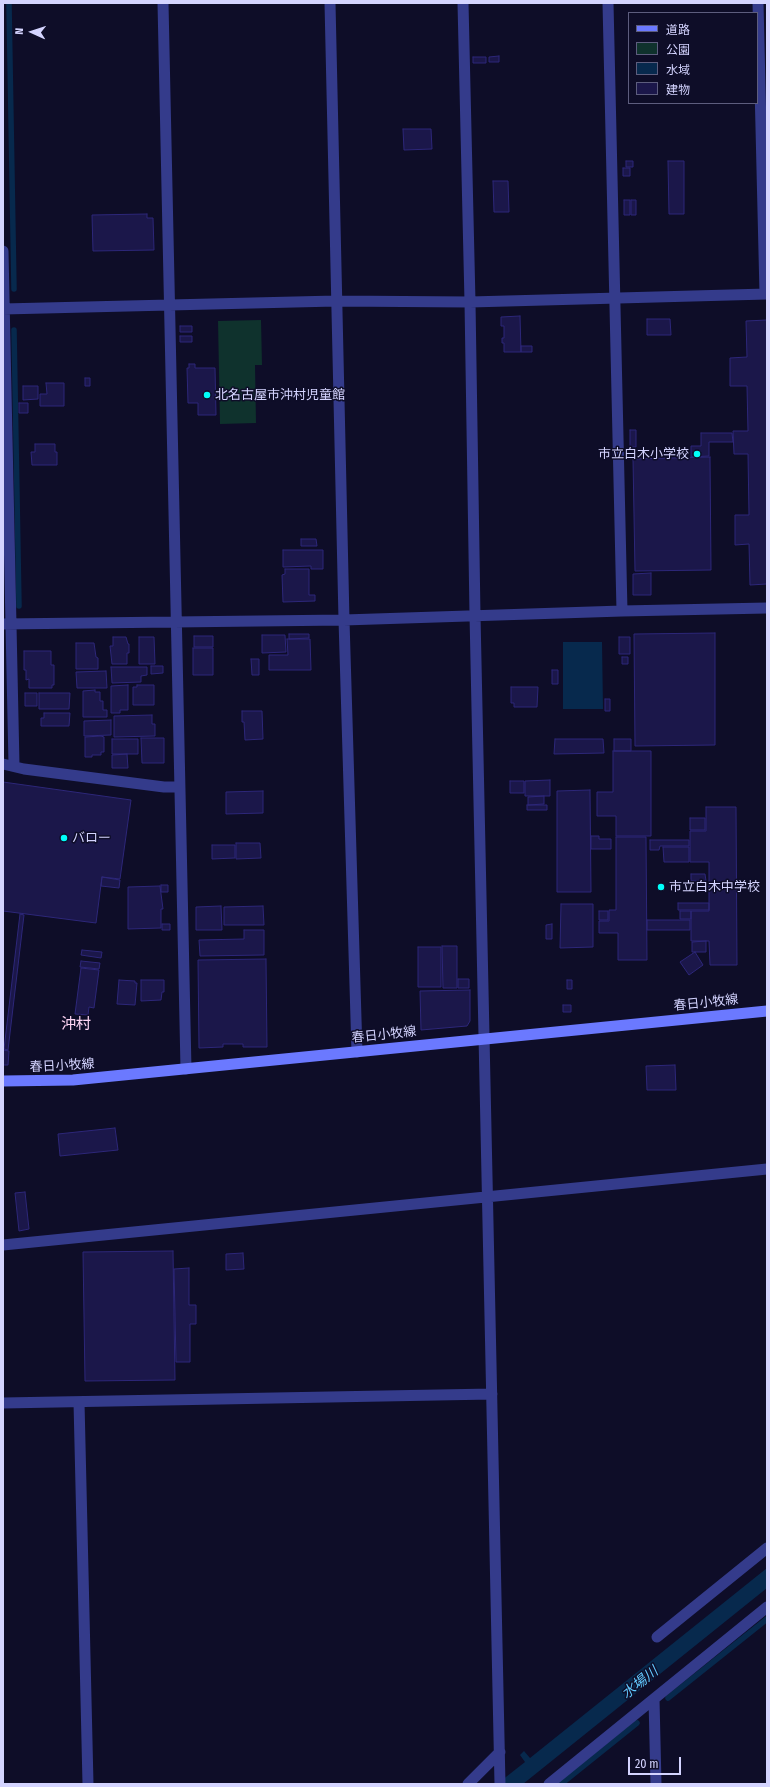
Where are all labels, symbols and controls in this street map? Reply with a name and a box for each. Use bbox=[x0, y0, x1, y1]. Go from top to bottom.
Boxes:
north arrow bbox=[12, 12, 52, 52]
legend bbox=[628, 12, 758, 104]
text: 道路 bbox=[666, 23, 690, 37]
text: N bbox=[13, 28, 26, 35]
text: 公園 bbox=[666, 43, 690, 57]
text: 水域 bbox=[666, 63, 690, 77]
text: 建物 bbox=[666, 83, 690, 97]
place label: 北名古屋市沖村児童館 bbox=[215, 387, 345, 403]
marker: 北名古屋市沖村児童館 bbox=[202, 390, 212, 400]
place label: 市立白木小学校 bbox=[598, 446, 689, 462]
marker: 市立白木小学校 bbox=[692, 449, 702, 459]
place label: バロー bbox=[72, 830, 111, 846]
marker: バロー bbox=[59, 833, 69, 843]
place label: 市立白木中学校 bbox=[669, 879, 760, 895]
marker: 市立白木中学校 bbox=[656, 882, 666, 892]
street label: 春日小牧線 bbox=[673, 992, 739, 1014]
district label: 沖村 bbox=[61, 1016, 91, 1034]
street label: 春日小牧線 bbox=[351, 1024, 417, 1046]
street label: 春日小牧線 bbox=[29, 1057, 95, 1075]
water label: 水場川 bbox=[618, 1663, 662, 1703]
scale bar bbox=[630, 1749, 683, 1775]
text: 20 m bbox=[635, 1757, 659, 1771]

